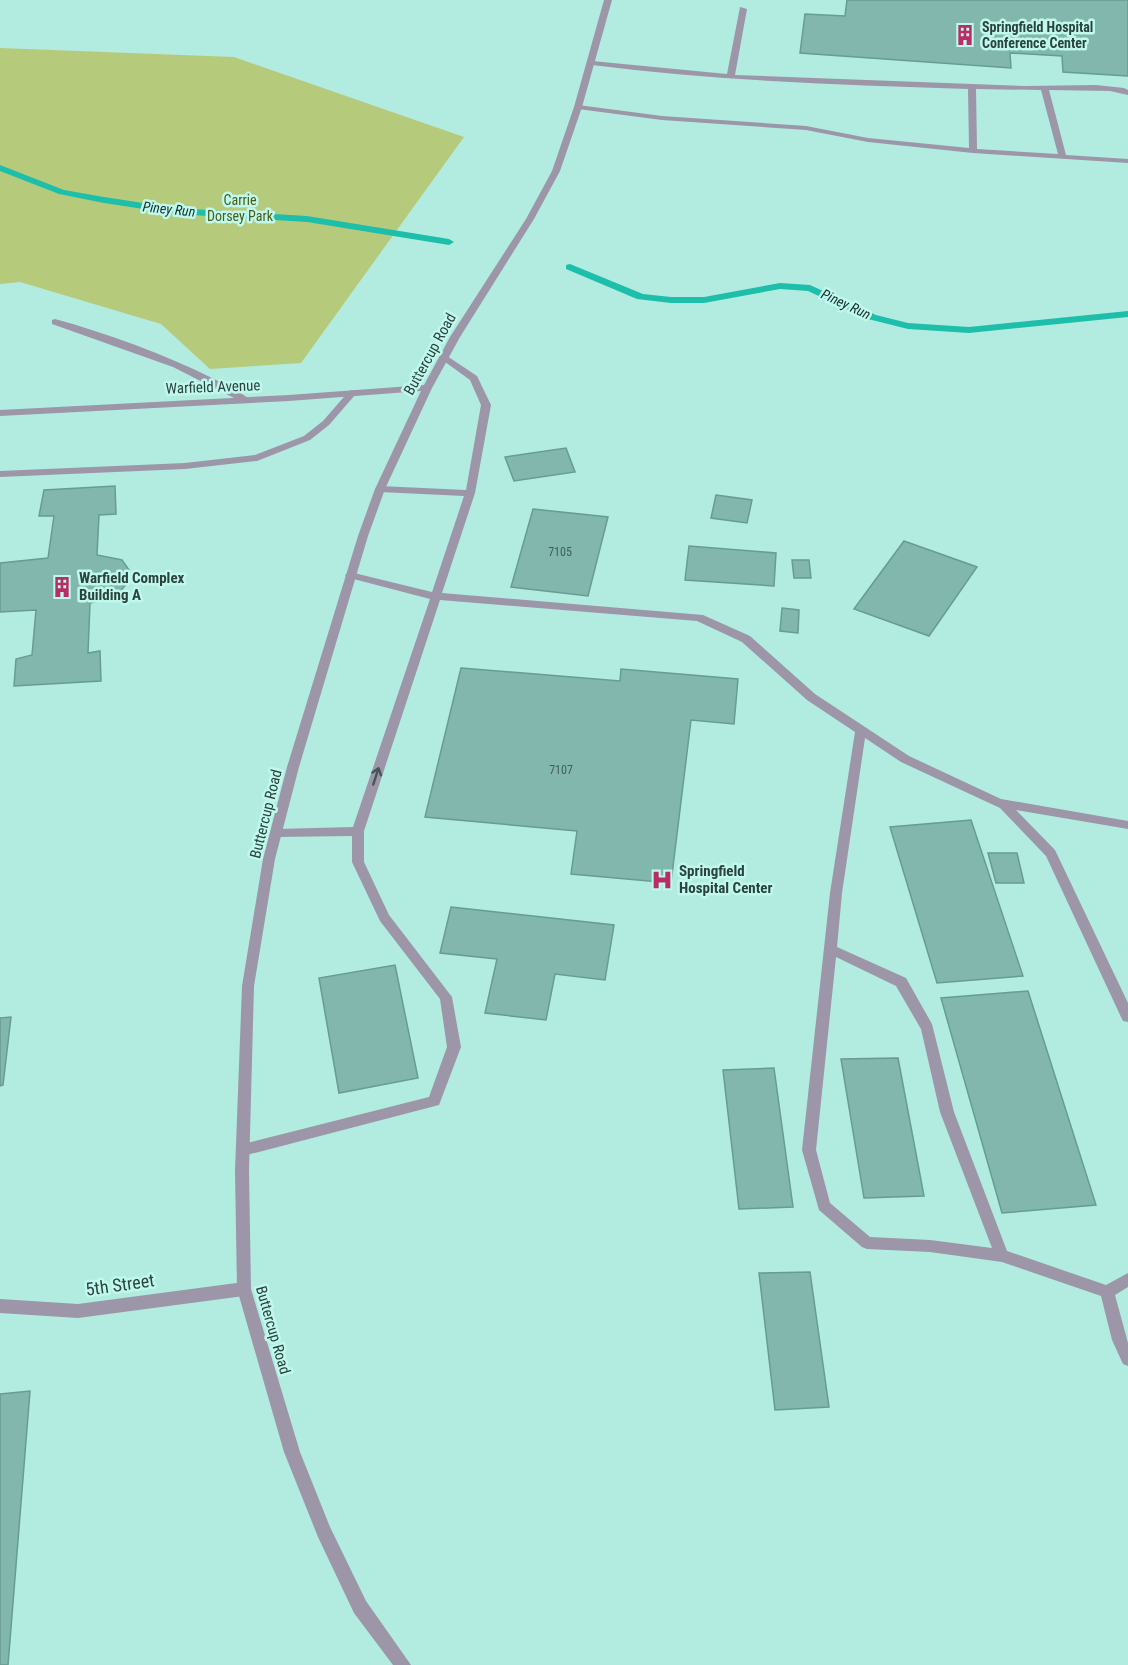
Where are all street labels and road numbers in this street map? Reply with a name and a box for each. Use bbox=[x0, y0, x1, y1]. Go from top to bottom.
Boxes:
street label: Buttercup Road bbox=[400, 310, 460, 398]
street label: Warfield Avenue bbox=[165, 376, 261, 398]
street label: Buttercup Road bbox=[246, 768, 286, 860]
street label: 5th Street bbox=[84, 1269, 156, 1300]
street label: Buttercup Road bbox=[252, 1284, 294, 1376]

